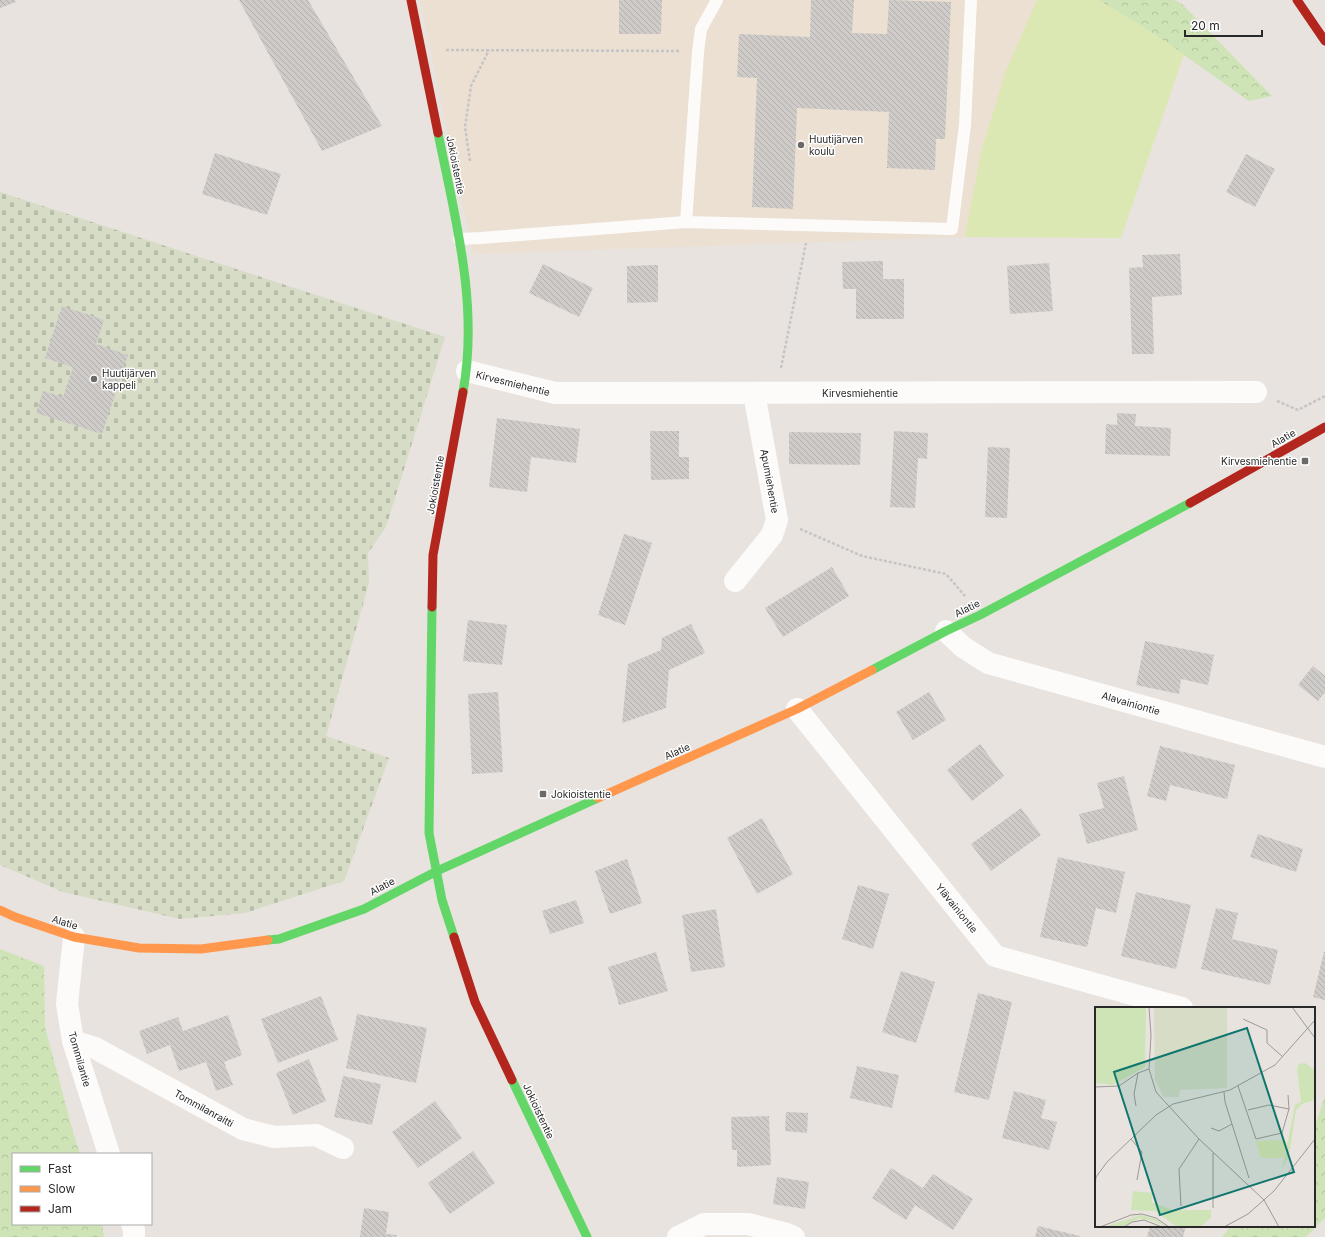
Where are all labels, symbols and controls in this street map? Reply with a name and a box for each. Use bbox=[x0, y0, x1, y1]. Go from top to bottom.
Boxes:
scale bar bbox=[1185, 12, 1262, 38]
text: 20 m bbox=[1191, 18, 1220, 33]
place label: Huutijärven koulu bbox=[809, 133, 863, 157]
street label: Jokioistentie bbox=[444, 135, 468, 196]
marker: Huutijärven koulu bbox=[796, 140, 806, 150]
place label: Huutijärven kappeli bbox=[102, 367, 156, 391]
street label: Kirvesmiehentie bbox=[475, 368, 551, 398]
marker: Huutijärven kappeli bbox=[89, 374, 99, 384]
street label: Kirvesmiehentie bbox=[822, 387, 898, 399]
street label: Alatie bbox=[1269, 426, 1298, 450]
street label: Apumiehentie bbox=[758, 448, 782, 514]
street label: Jokioistentie bbox=[424, 454, 446, 515]
place label: Kirvesmiehentie bbox=[1221, 455, 1297, 467]
marker: Kirvesmiehentie bbox=[1300, 456, 1310, 466]
street label: Alatie bbox=[952, 597, 982, 619]
street label: Alavainiontie bbox=[1100, 689, 1162, 717]
street label: Alatie bbox=[662, 740, 692, 762]
place label: Jokioistentie bbox=[551, 788, 611, 800]
marker: Jokioistentie bbox=[538, 789, 548, 799]
street label: Alatie bbox=[367, 874, 397, 898]
street label: Ylävainiontie bbox=[933, 881, 981, 935]
street label: Alatie bbox=[51, 912, 80, 932]
inset map bbox=[1095, 1007, 1315, 1227]
street label: Tommilantie bbox=[66, 1030, 94, 1088]
street label: Jokioistentie bbox=[521, 1081, 557, 1141]
street label: Tommilanraitti bbox=[172, 1087, 236, 1129]
legend bbox=[12, 1153, 152, 1225]
text: Fast bbox=[48, 1161, 72, 1176]
text: Slow bbox=[48, 1181, 76, 1196]
text: Jam bbox=[48, 1201, 72, 1216]

